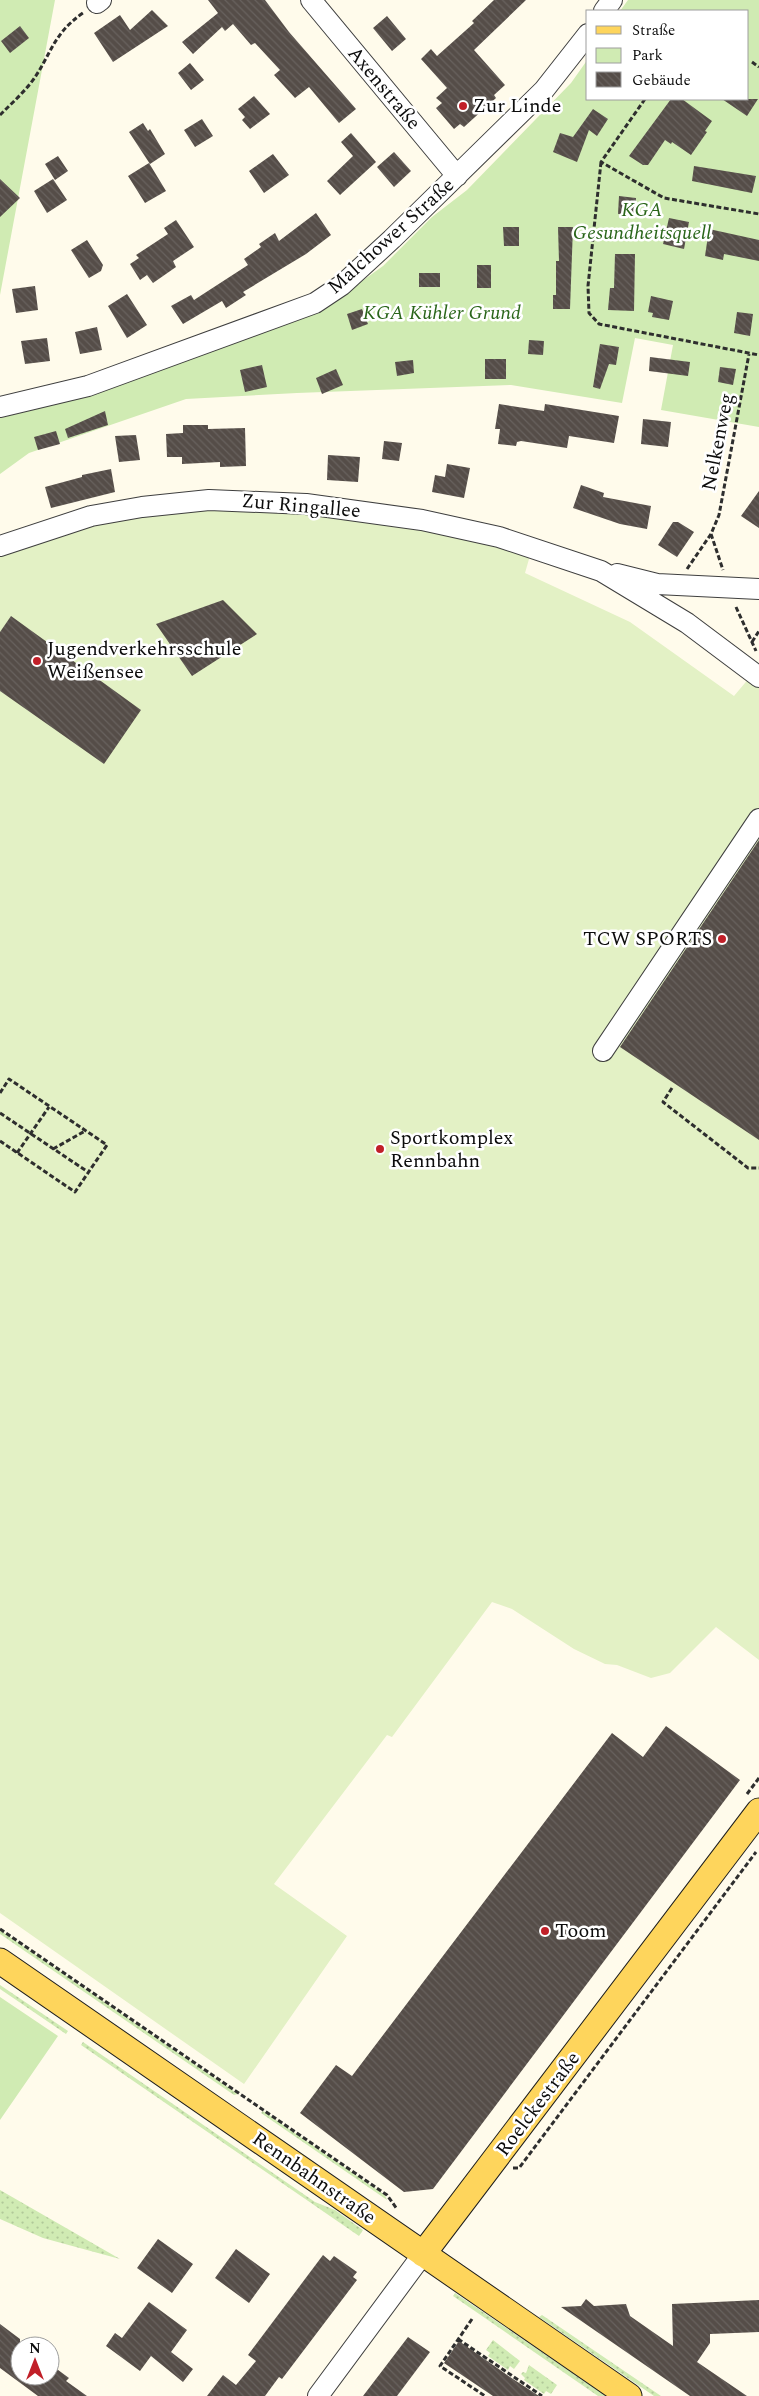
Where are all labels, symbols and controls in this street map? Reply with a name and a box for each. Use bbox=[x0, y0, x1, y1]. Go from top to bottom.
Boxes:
legend bbox=[586, 10, 749, 100]
text: Straße bbox=[632, 19, 675, 42]
street label: Axenstraße bbox=[340, 40, 428, 136]
text: Park bbox=[632, 44, 663, 67]
text: Gebäude bbox=[632, 69, 691, 92]
place label: Zur Linde bbox=[473, 91, 561, 121]
marker: Zur Linde bbox=[457, 100, 469, 112]
street label: Malchower Straße bbox=[321, 171, 461, 301]
park label: KGA Gesundheitsquell bbox=[573, 195, 711, 248]
park label: KGA Kühler Grund bbox=[363, 298, 521, 328]
street label: Nelkenweg bbox=[694, 391, 742, 493]
street label: Zur Ringallee bbox=[240, 486, 362, 526]
place label: Jugendverkehrsschule Weißensee bbox=[47, 634, 241, 687]
marker: Jugendverkehrsschule Weißensee bbox=[31, 655, 43, 667]
place label: TCW SPORTS bbox=[583, 924, 712, 954]
marker: TCW SPORTS bbox=[716, 933, 728, 945]
place label: Sportkomplex Rennbahn bbox=[390, 1123, 513, 1176]
marker: Sportkomplex Rennbahn bbox=[374, 1143, 386, 1155]
place label: Toom bbox=[555, 1916, 606, 1946]
marker: Toom bbox=[539, 1925, 551, 1937]
street label: Roelckestraße bbox=[488, 2045, 588, 2163]
street label: Rennbahnstraße bbox=[246, 2124, 382, 2232]
north arrow bbox=[10, 2336, 60, 2386]
text: N bbox=[29, 2338, 41, 2359]

